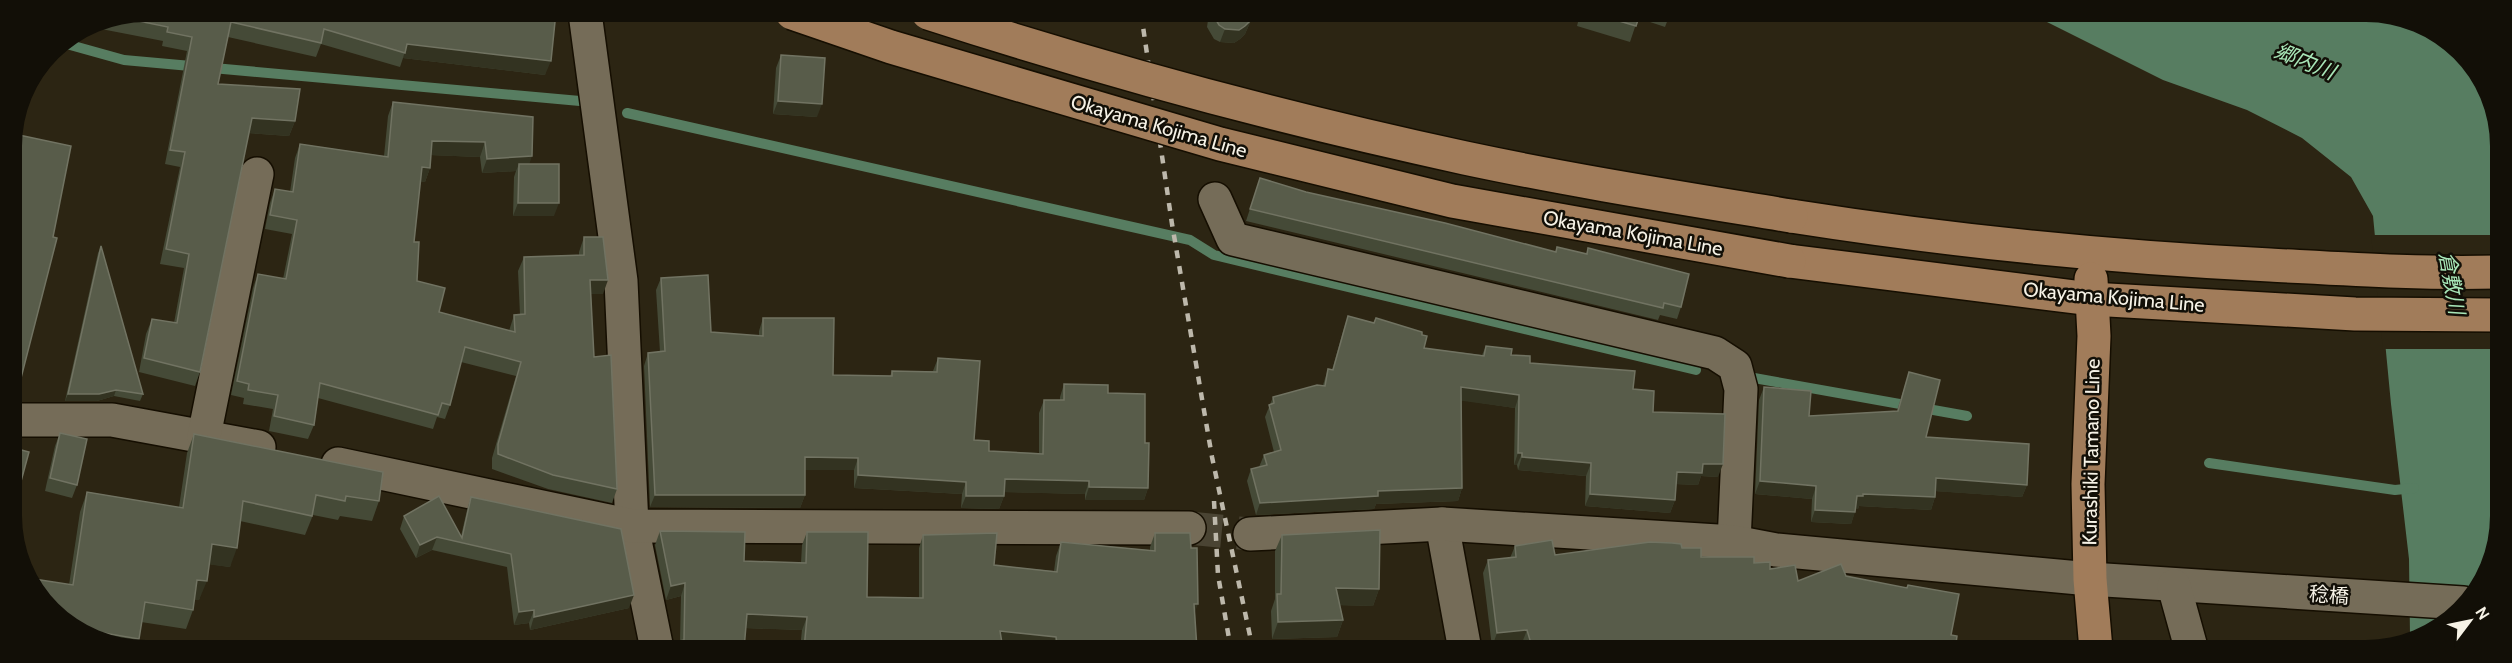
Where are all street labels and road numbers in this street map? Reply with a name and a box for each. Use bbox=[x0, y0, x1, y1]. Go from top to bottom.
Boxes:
street label: Okayama Kojima Line bbox=[1068, 89, 1250, 163]
street label: Okayama Kojima Line bbox=[1541, 205, 1725, 261]
street label: Okayama Kojima Line bbox=[2022, 277, 2206, 317]
street label: Kurashiki Tamano Line bbox=[2077, 358, 2105, 546]
street label: 稔橋 bbox=[2308, 582, 2350, 608]

